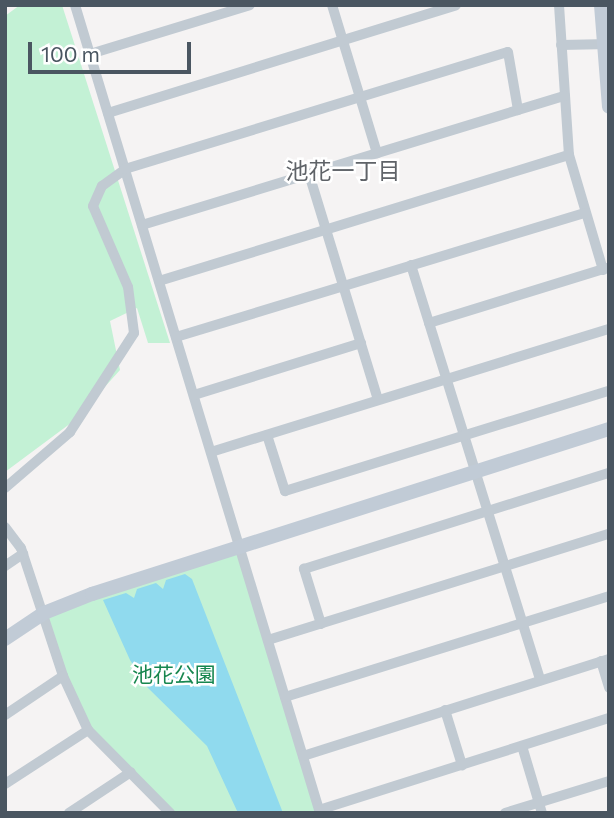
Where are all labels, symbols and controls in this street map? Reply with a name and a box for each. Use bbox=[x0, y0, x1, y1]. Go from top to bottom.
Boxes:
scale bar bbox=[32, 28, 194, 72]
text: 100 m bbox=[41, 41, 100, 66]
district label: 池花一丁目 bbox=[286, 156, 400, 184]
park label: 池花公園 bbox=[132, 661, 216, 687]

